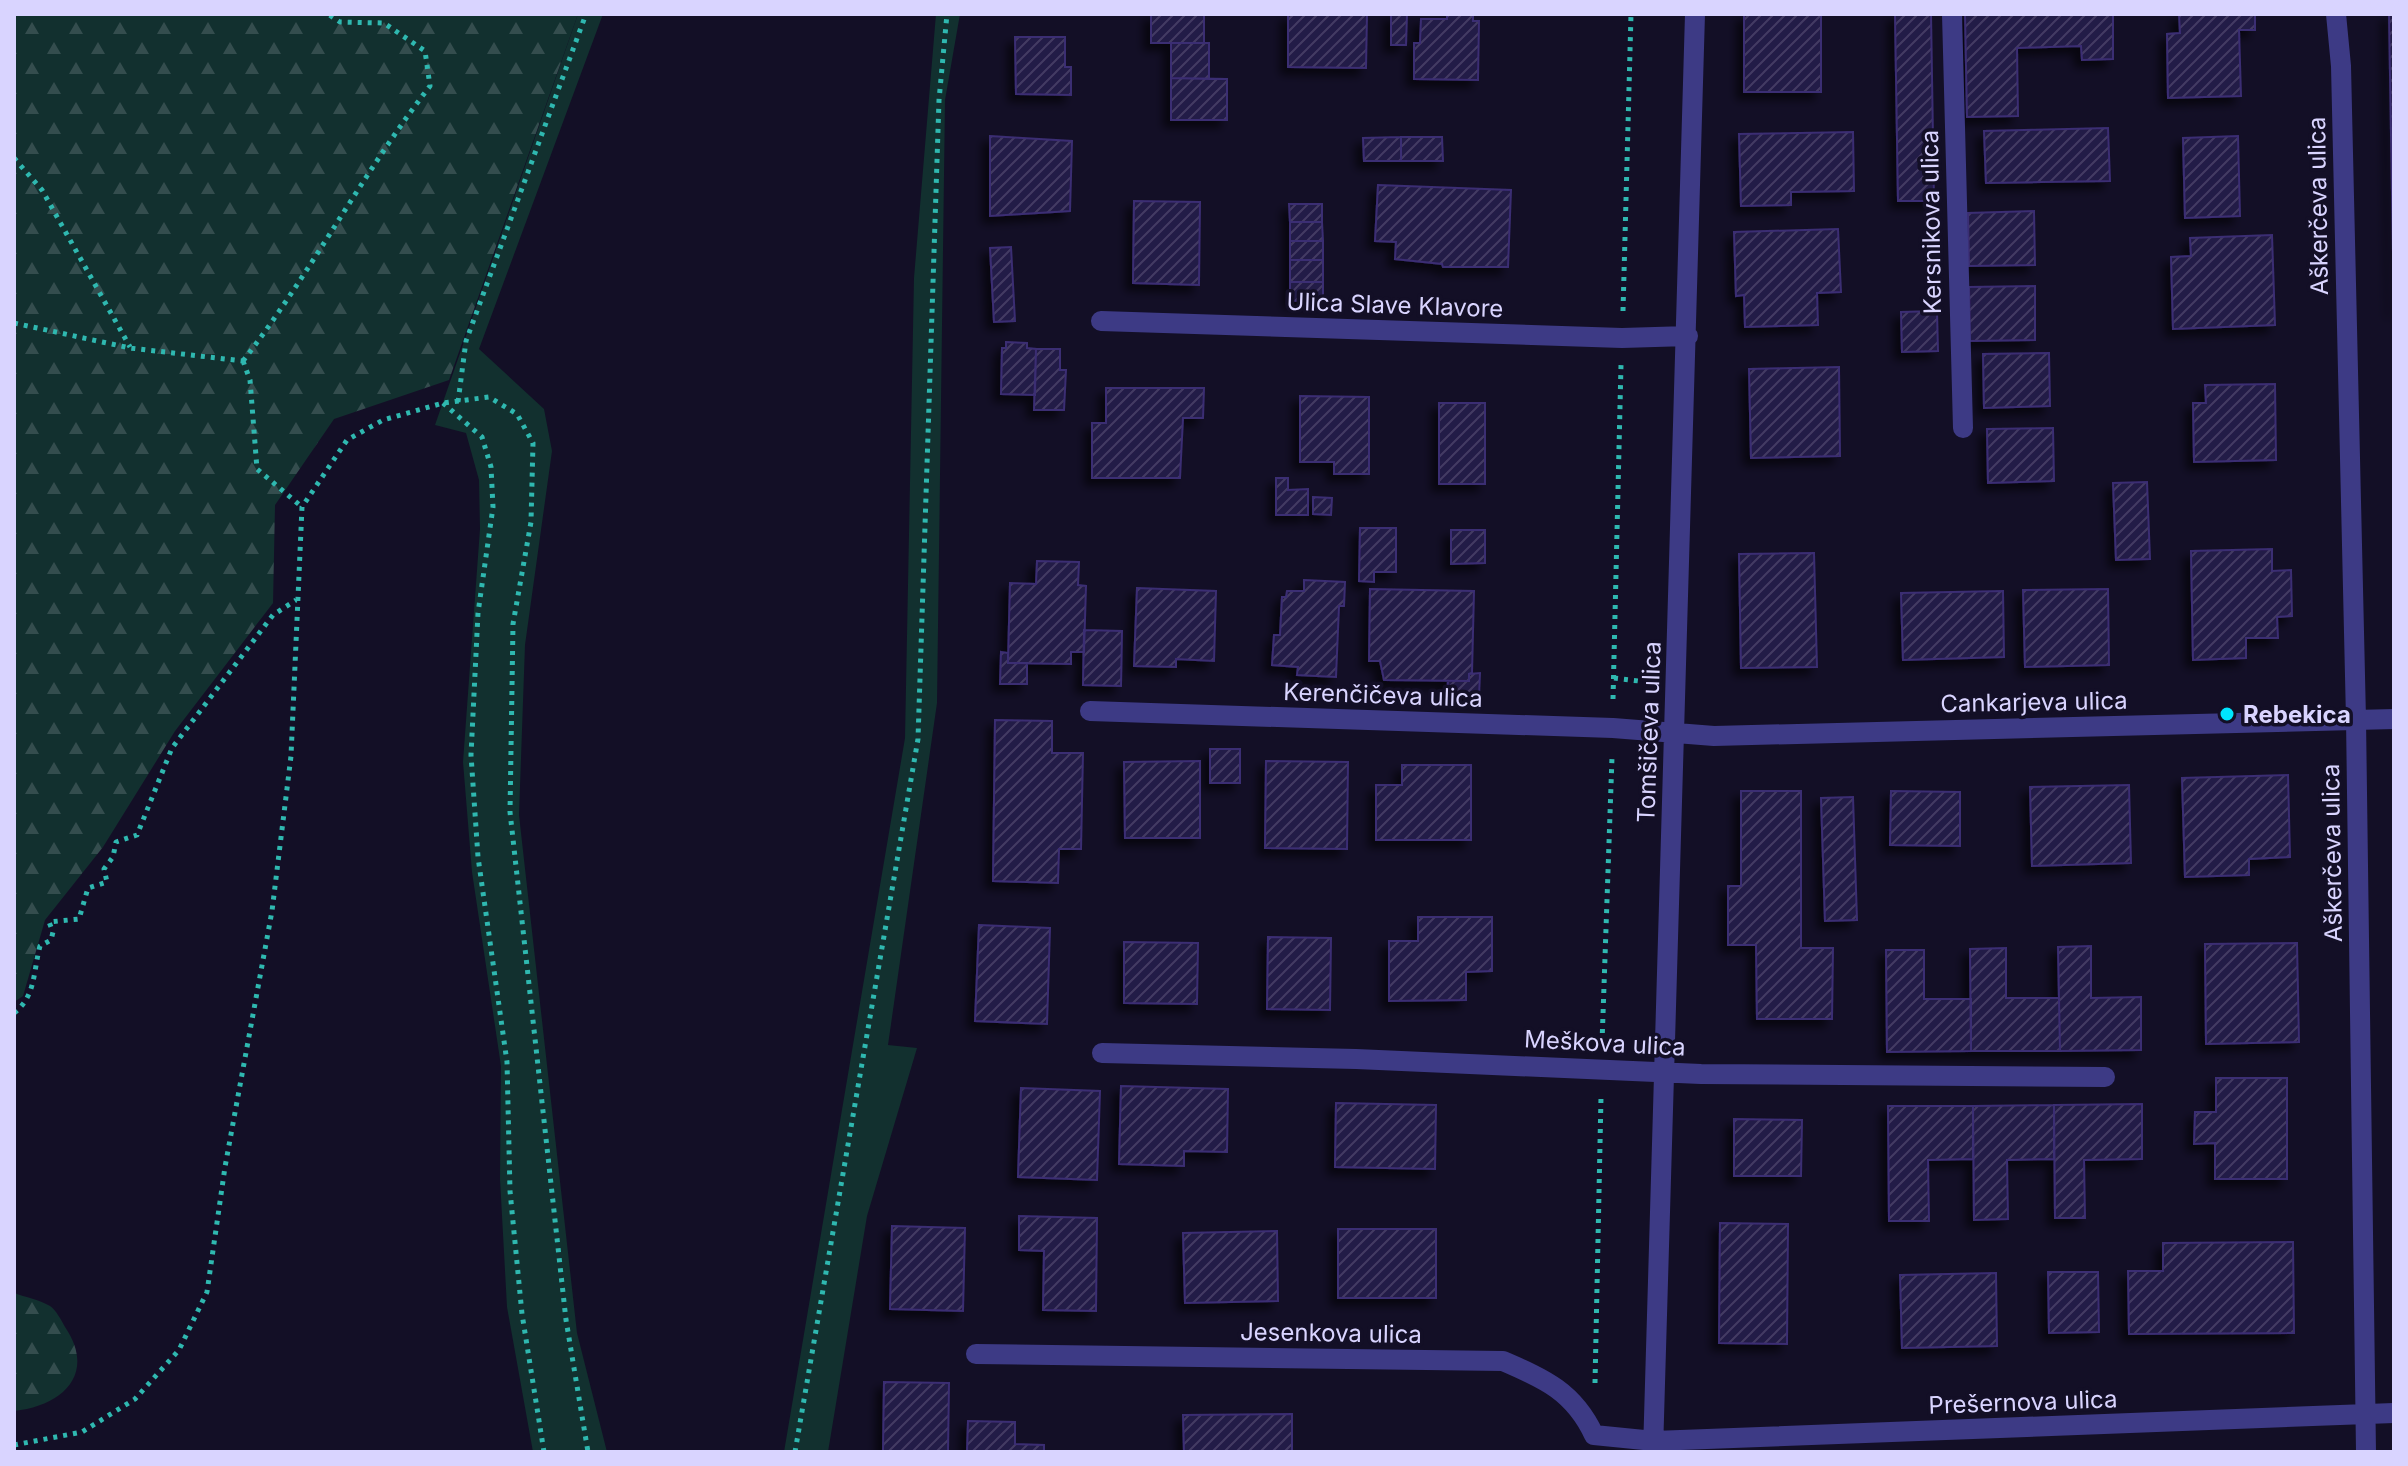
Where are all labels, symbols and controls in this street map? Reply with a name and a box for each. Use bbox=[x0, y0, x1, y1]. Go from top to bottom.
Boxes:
street label: Aškerčeva ulica bbox=[2302, 116, 2334, 296]
street label: Kersnikova ulica bbox=[1915, 130, 1947, 314]
street label: Ulica Slave Klavore bbox=[1286, 287, 1504, 323]
street label: Tomšičeva ulica bbox=[1631, 641, 1667, 823]
street label: Kerenčičeva ulica bbox=[1283, 677, 1483, 713]
street label: Cankarjeva ulica bbox=[1940, 686, 2128, 718]
place label: Rebekica bbox=[2243, 700, 2351, 729]
marker: Rebekica bbox=[2218, 705, 2236, 723]
street label: Aškerčeva ulica bbox=[2316, 763, 2348, 943]
street label: Meškova ulica bbox=[1523, 1024, 1687, 1062]
street label: Jesenkova ulica bbox=[1240, 1317, 1422, 1349]
street label: Prešernova ulica bbox=[1928, 1384, 2118, 1420]

